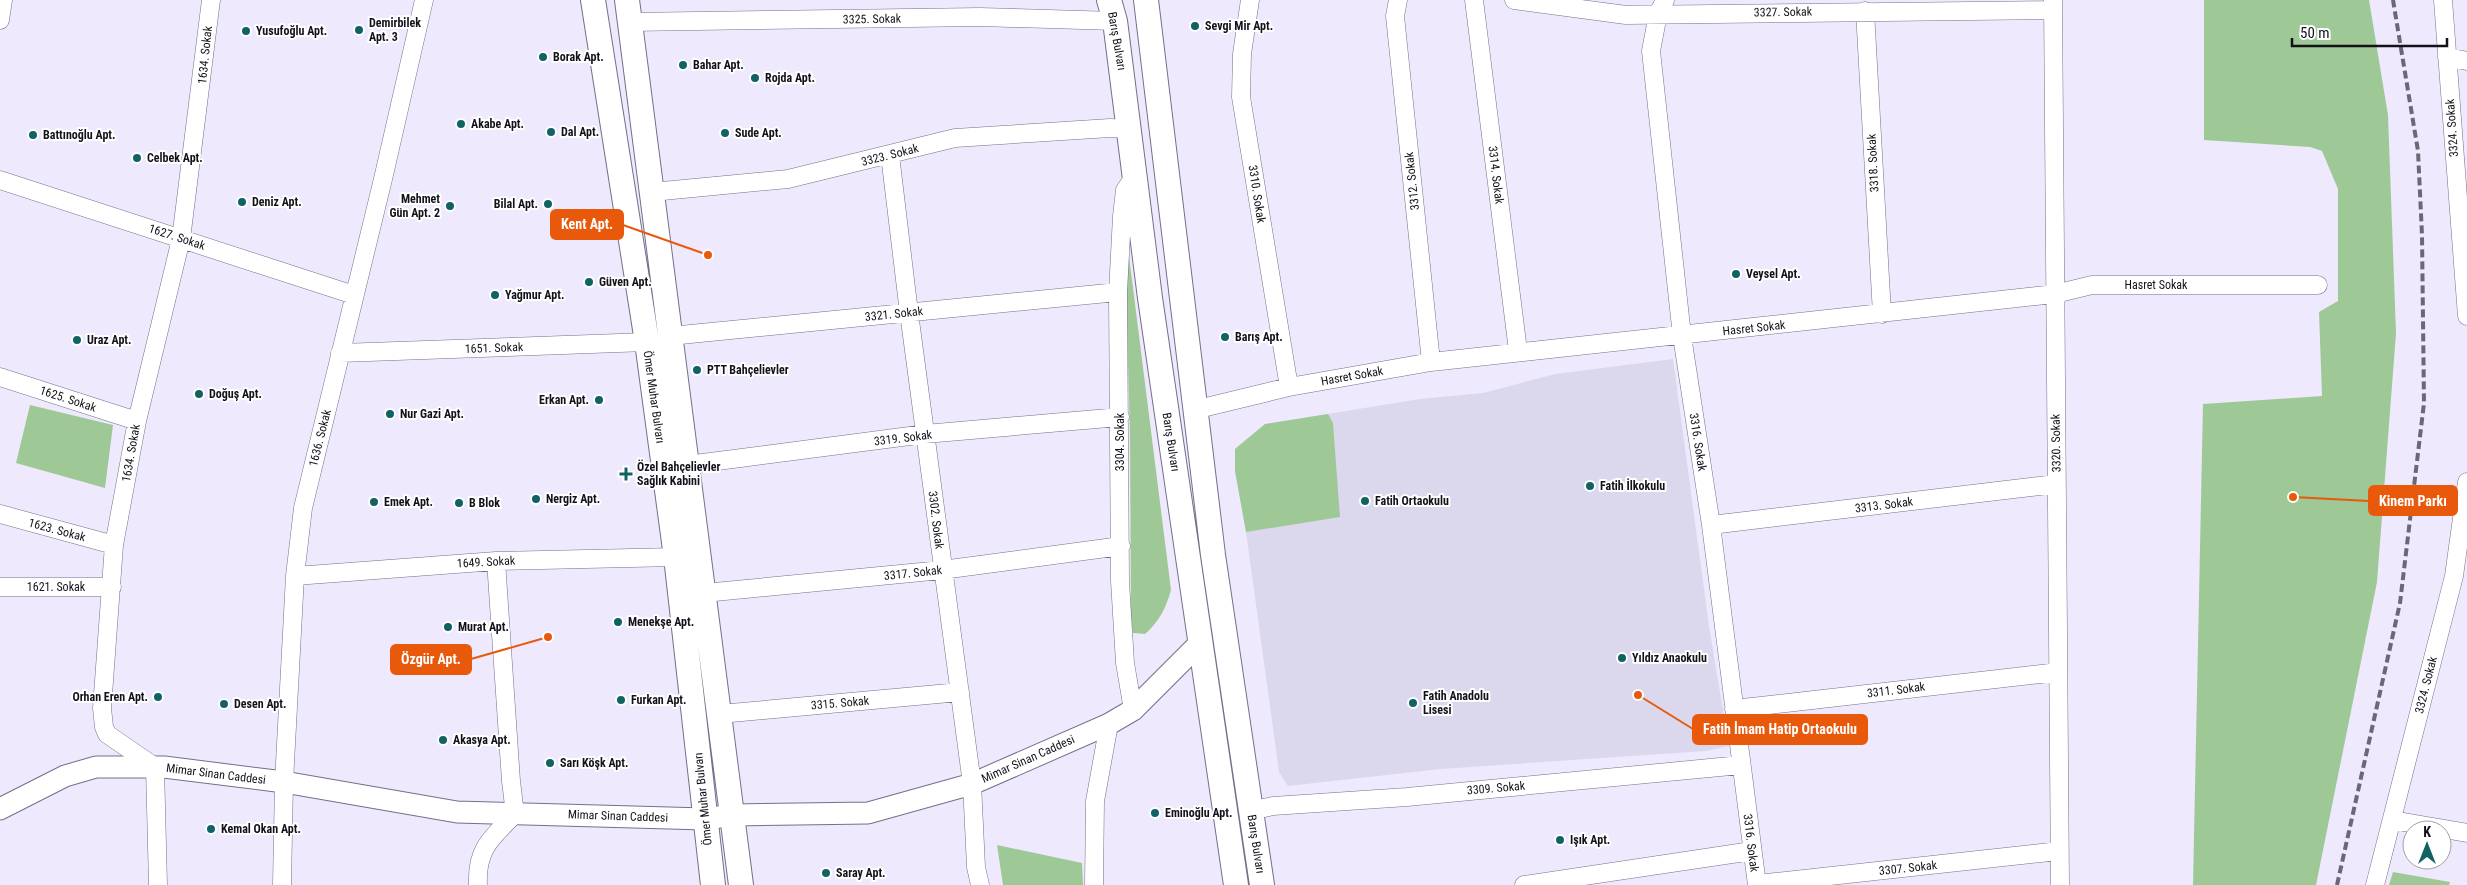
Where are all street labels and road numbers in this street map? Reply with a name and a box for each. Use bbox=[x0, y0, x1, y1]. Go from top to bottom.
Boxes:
street label: 3327. Sokak bbox=[1754, 4, 1813, 20]
street label: 3325. Sokak bbox=[843, 11, 902, 27]
street label: Barış Bulvarı bbox=[1105, 11, 1129, 71]
street label: 1634. Sokak bbox=[195, 25, 215, 85]
street label: 3324. Sokak bbox=[2443, 98, 2461, 158]
street label: 3318. Sokak bbox=[1864, 133, 1882, 193]
street label: 3323. Sokak bbox=[860, 141, 921, 169]
street label: 3314. Sokak bbox=[1485, 145, 1507, 205]
street label: 3312. Sokak bbox=[1402, 151, 1422, 211]
street label: 3310. Sokak bbox=[1246, 164, 1269, 225]
street label: 1627. Sokak bbox=[147, 221, 208, 253]
street label: Hasret Sokak bbox=[2125, 278, 2188, 292]
street label: 3321. Sokak bbox=[864, 304, 924, 324]
street label: Hasret Sokak bbox=[1722, 318, 1787, 338]
street label: 1651. Sokak bbox=[465, 340, 524, 356]
street label: Ömer Muhar Bulvarı bbox=[641, 350, 668, 444]
street label: Hasret Sokak bbox=[1320, 364, 1385, 388]
street label: 1625. Sokak bbox=[38, 383, 99, 415]
street label: 1636. Sokak bbox=[306, 407, 334, 468]
street label: 3304. Sokak bbox=[1113, 412, 1127, 471]
street label: Barış Bulvarı bbox=[1159, 412, 1183, 472]
street label: 3316. Sokak bbox=[1687, 412, 1710, 473]
street label: 3320. Sokak bbox=[2048, 413, 2064, 472]
street label: 1634. Sokak bbox=[119, 422, 143, 483]
street label: 3319. Sokak bbox=[873, 427, 933, 449]
street label: 3302. Sokak bbox=[925, 490, 947, 550]
street label: 3313. Sokak bbox=[1854, 494, 1914, 516]
street label: 1623. Sokak bbox=[27, 516, 88, 544]
street label: 1649. Sokak bbox=[456, 553, 516, 571]
street label: 3317. Sokak bbox=[883, 563, 943, 583]
street label: 1621. Sokak bbox=[27, 580, 86, 594]
street label: 3324. Sokak bbox=[2412, 654, 2440, 715]
street label: 3311. Sokak bbox=[1866, 679, 1926, 701]
street label: 3315. Sokak bbox=[810, 693, 870, 713]
street label: Mimar Sinan Caddesi bbox=[979, 732, 1077, 786]
street label: Ömer Muhar Bulvarı bbox=[690, 752, 715, 846]
street label: Mimar Sinan Caddesi bbox=[165, 761, 267, 787]
street label: 3309. Sokak bbox=[1466, 778, 1526, 798]
street label: Mimar Sinan Caddesi bbox=[568, 807, 668, 825]
street label: 3316. Sokak bbox=[1740, 813, 1762, 873]
street label: Barış Bulvarı bbox=[1244, 814, 1268, 874]
street label: 3307. Sokak bbox=[1878, 858, 1938, 878]

